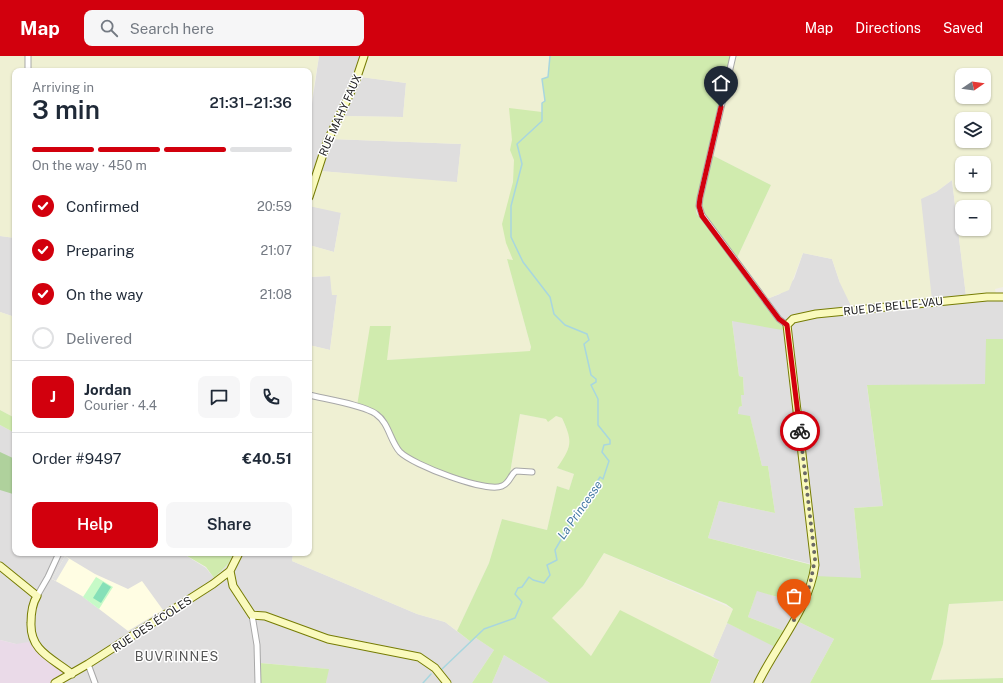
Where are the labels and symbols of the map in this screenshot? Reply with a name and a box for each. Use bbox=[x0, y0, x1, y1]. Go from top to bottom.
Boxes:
pin bbox=[704, 66, 738, 107]
north arrow bbox=[955, 68, 991, 104]
street label: RUE MAHY FAUX bbox=[317, 72, 364, 158]
street label: RUE DE BELLE-VAU bbox=[843, 295, 943, 317]
courier bbox=[780, 411, 820, 451]
water label: La Princesse bbox=[555, 478, 606, 542]
pin bbox=[777, 579, 811, 620]
street label: RUE DES ÉCOLES bbox=[110, 593, 194, 654]
district label: BUVRINNES bbox=[135, 649, 219, 664]

